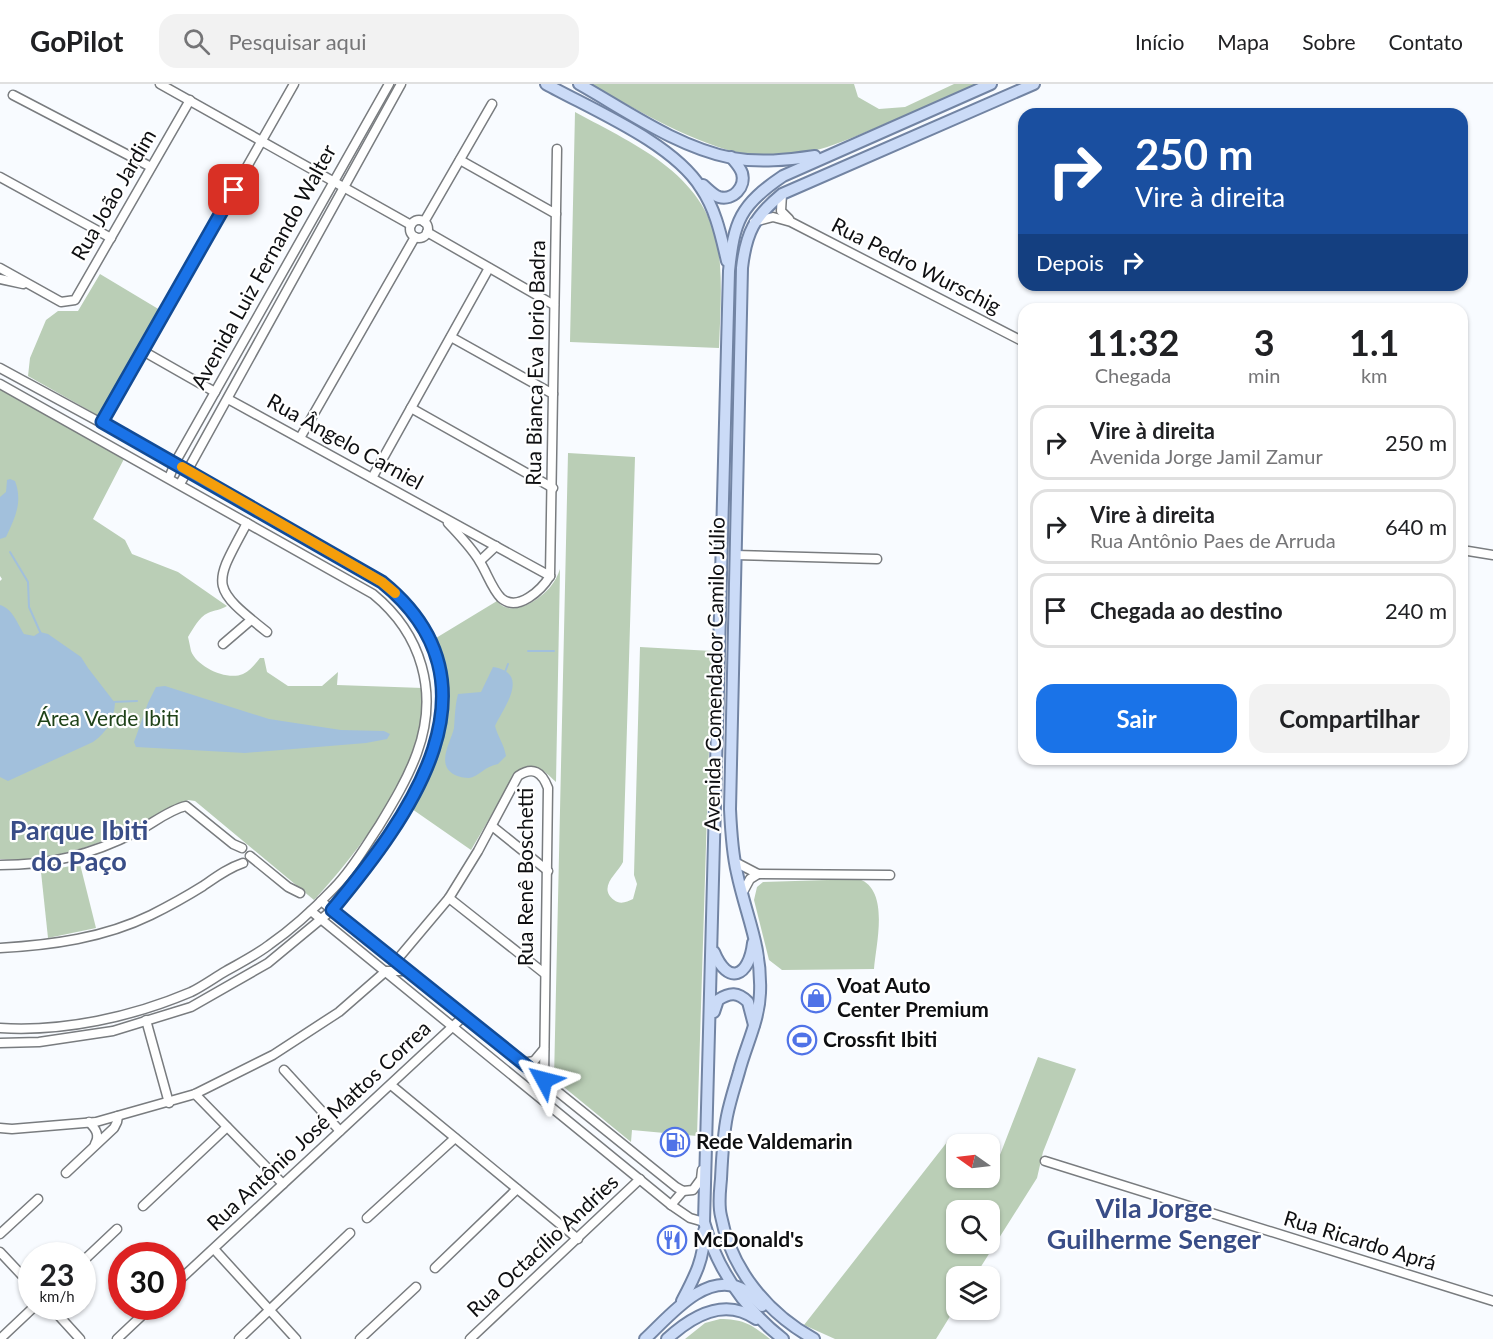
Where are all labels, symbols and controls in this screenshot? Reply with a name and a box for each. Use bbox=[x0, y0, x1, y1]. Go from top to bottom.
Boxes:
search box bbox=[159, 14, 579, 68]
text: GoPilot bbox=[30, 24, 123, 58]
icon: search bbox=[180, 25, 213, 58]
text: Pesquisar aqui bbox=[228, 28, 366, 55]
text: Início bbox=[1135, 29, 1184, 54]
text: Mapa bbox=[1217, 29, 1269, 54]
text: Sobre bbox=[1302, 29, 1355, 54]
text: Contato bbox=[1388, 29, 1463, 54]
street label: Rua João Jardim bbox=[65, 124, 160, 264]
text: 250 m bbox=[1135, 129, 1253, 179]
icon: right bbox=[1036, 132, 1114, 210]
street label: Avenida Luiz Fernando Walter bbox=[185, 139, 341, 393]
pin bbox=[208, 164, 259, 215]
icon: arrive bbox=[217, 173, 250, 206]
text: Vire à direita bbox=[1135, 180, 1285, 213]
street label: Rua Pedro Wurschig bbox=[828, 211, 1005, 318]
street label: Rua Bianca Eva Iorio Badra bbox=[520, 240, 549, 486]
icon: right bbox=[1116, 246, 1149, 279]
text: Depois bbox=[1036, 249, 1104, 276]
text: 11:32 bbox=[1087, 320, 1179, 364]
text: 3 bbox=[1254, 320, 1275, 364]
text: 1.1 bbox=[1349, 320, 1399, 364]
text: Chegada bbox=[1095, 363, 1171, 387]
text: min bbox=[1248, 363, 1280, 387]
text: km bbox=[1361, 363, 1388, 387]
street label: Rua Ângelo Carniel bbox=[263, 387, 428, 494]
text: Vire à direita bbox=[1090, 417, 1215, 444]
icon: right bbox=[1039, 426, 1072, 459]
text: 250 m bbox=[1385, 429, 1447, 456]
text: Avenida Jorge Jamil Zamur bbox=[1090, 444, 1323, 468]
text: Vire à direita bbox=[1090, 501, 1215, 528]
icon: right bbox=[1039, 510, 1072, 543]
text: 640 m bbox=[1385, 513, 1447, 540]
street label: Avenida Comendador Camilo Júlio bbox=[698, 517, 729, 831]
text: Rua Antônio Paes de Arruda bbox=[1090, 528, 1336, 552]
icon: arrive bbox=[1039, 594, 1072, 627]
text: Chegada ao destino bbox=[1090, 597, 1283, 624]
text: 240 m bbox=[1385, 597, 1447, 624]
button: Sair bbox=[1036, 684, 1237, 753]
button: Compartilhar bbox=[1249, 684, 1450, 753]
park label: Área Verde Ibiti bbox=[37, 705, 179, 730]
street label: Rua Renê Boschetti bbox=[512, 788, 537, 966]
district label: Parque Ibiti do Paço bbox=[10, 813, 148, 877]
place label: Voat Auto Center Premium bbox=[836, 972, 989, 1021]
shop icon: Voat Auto Center Premium bbox=[800, 982, 832, 1014]
street label: Rua Antônio José Mattos Correa bbox=[201, 1015, 435, 1235]
sports icon: Crossfit Ibiti bbox=[786, 1024, 818, 1056]
place label: Crossfit Ibiti bbox=[823, 1026, 937, 1051]
position arrow bbox=[512, 1048, 576, 1112]
fuel station icon: Rede Valdemarin bbox=[659, 1126, 691, 1158]
place label: Rede Valdemarin bbox=[696, 1128, 853, 1153]
north arrow bbox=[946, 1134, 1000, 1188]
map controls bbox=[946, 1134, 1000, 1320]
street label: Rua Octacílio Andries bbox=[461, 1168, 623, 1321]
district label: Vila Jorge Guilherme Senger bbox=[1047, 1191, 1261, 1255]
button: search bbox=[946, 1200, 1000, 1254]
street label: Rua Ricardo Aprá bbox=[1281, 1204, 1440, 1275]
restaurant icon: McDonald's bbox=[656, 1224, 688, 1256]
place label: McDonald's bbox=[693, 1226, 804, 1251]
speed limit sign: 30 bbox=[108, 1242, 186, 1320]
text: 23 bbox=[40, 1256, 74, 1292]
button: layers bbox=[946, 1266, 1000, 1320]
text: km/h bbox=[39, 1287, 75, 1305]

